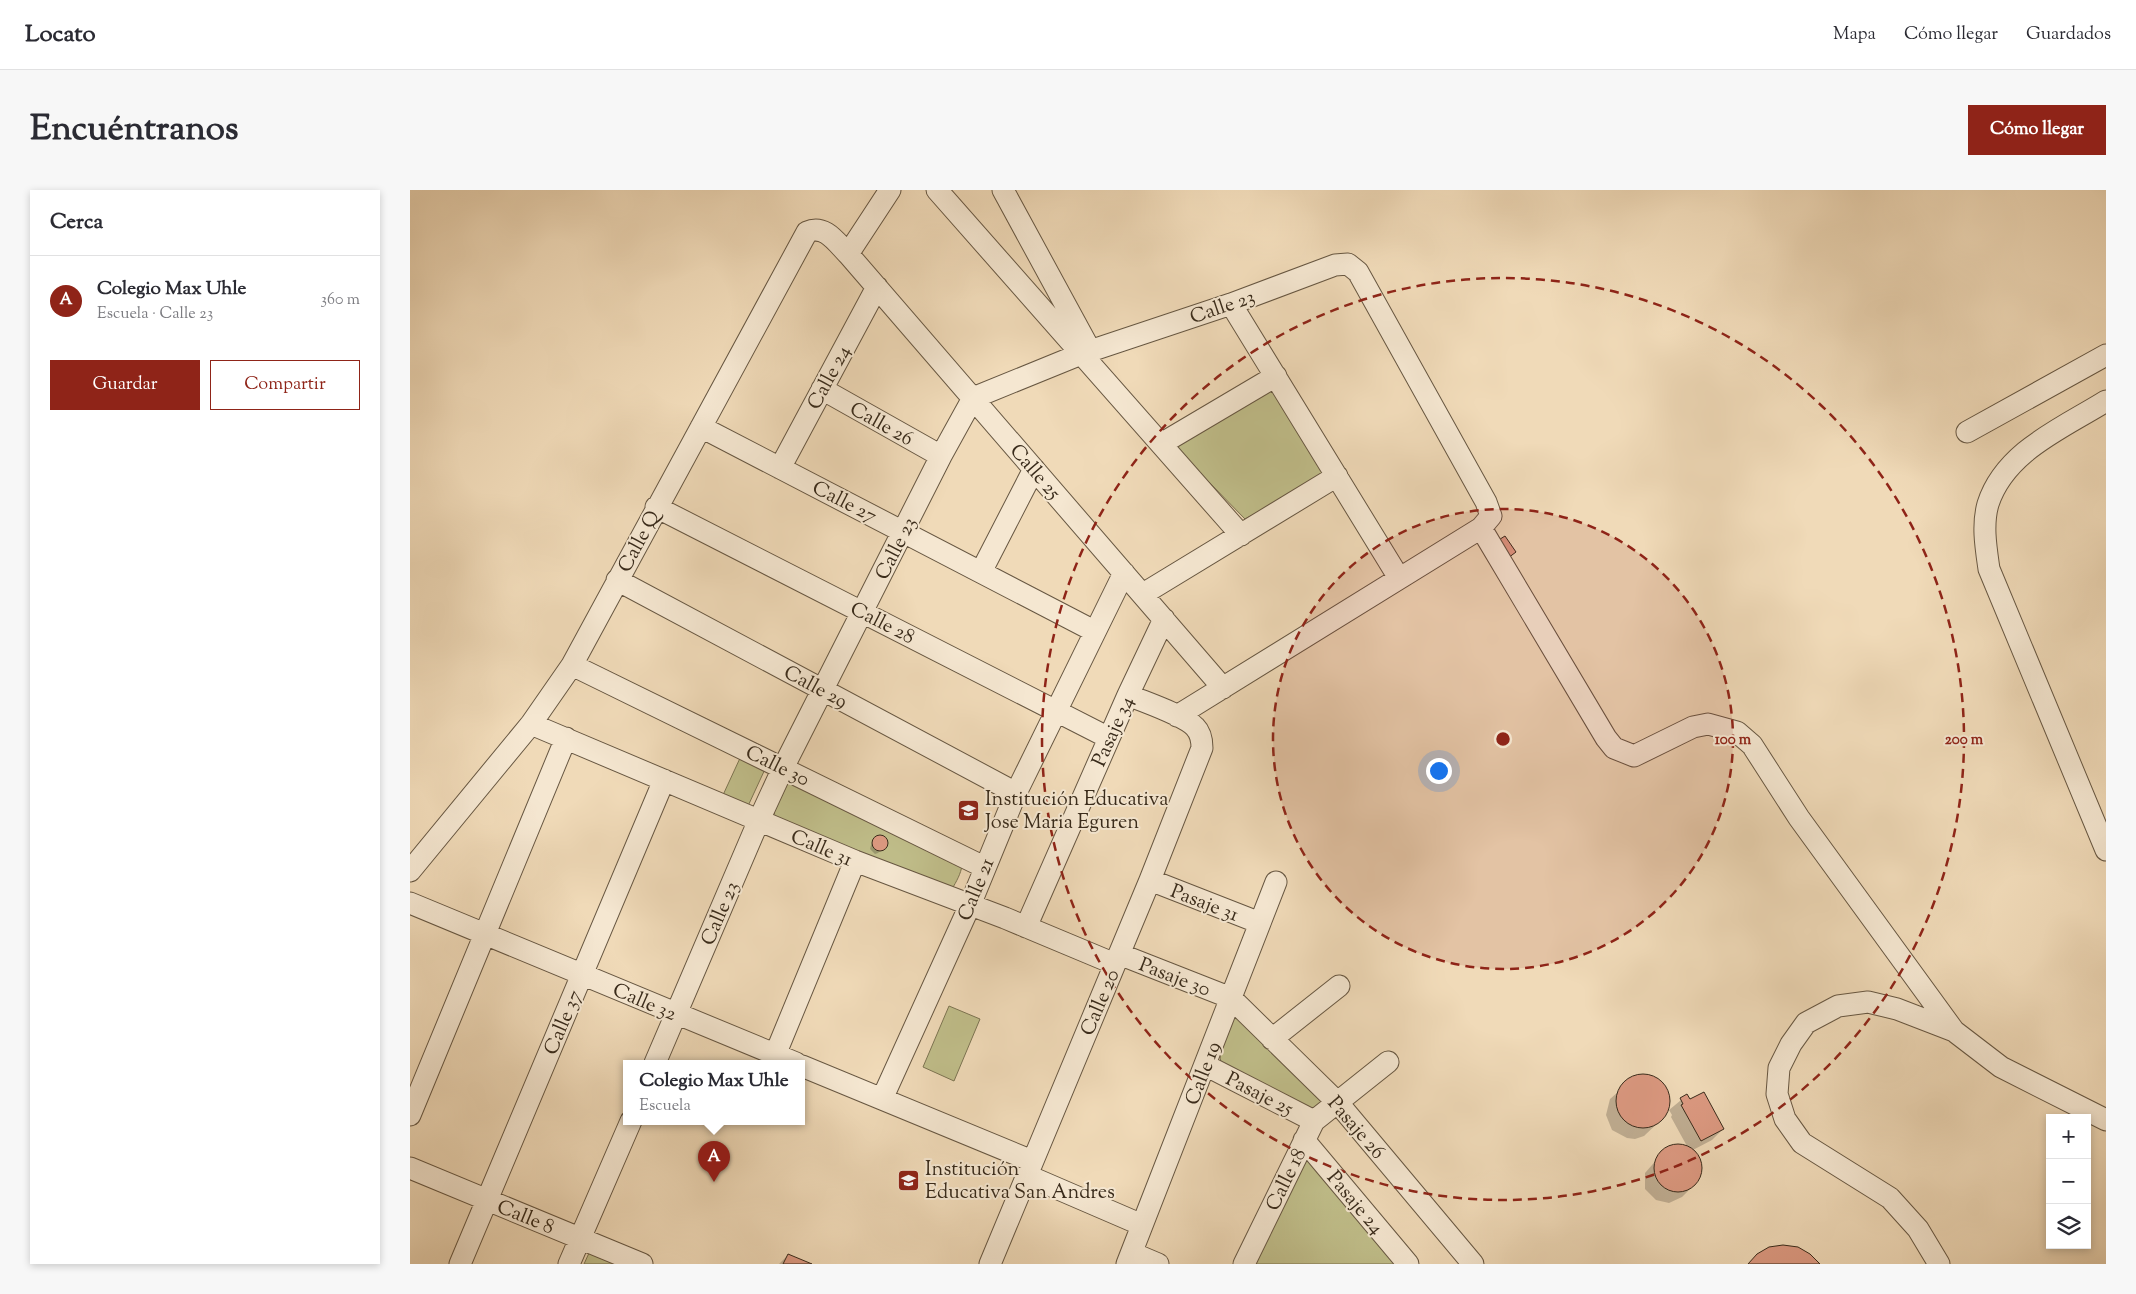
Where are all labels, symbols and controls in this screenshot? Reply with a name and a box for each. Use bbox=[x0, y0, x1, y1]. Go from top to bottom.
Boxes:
text: Locato bbox=[25, 18, 96, 52]
text: Mapa bbox=[1833, 22, 1876, 48]
text: Cómo llegar bbox=[1904, 22, 1998, 48]
text: Guardados bbox=[2026, 22, 2111, 48]
text: Encuéntranos bbox=[30, 105, 239, 156]
button: Cómo llegar bbox=[1968, 105, 2106, 155]
text: Cerca bbox=[50, 208, 103, 238]
text: Colegio Max Uhle bbox=[97, 276, 246, 303]
street label: Calle 23 bbox=[1186, 284, 1259, 333]
text: A bbox=[60, 289, 73, 312]
text: 360 m bbox=[321, 289, 360, 312]
text: Escuela · Calle 23 bbox=[97, 303, 213, 326]
street label: Calle 24 bbox=[801, 341, 859, 415]
button: Guardar bbox=[50, 360, 200, 410]
button: Compartir bbox=[210, 360, 360, 410]
street label: Calle 26 bbox=[844, 396, 918, 455]
street label: Calle 25 bbox=[1002, 438, 1067, 507]
street label: Calle 27 bbox=[807, 475, 881, 532]
street label: Calle Q bbox=[612, 504, 670, 578]
street label: Calle 23 bbox=[869, 513, 925, 586]
street label: Calle 28 bbox=[845, 596, 919, 653]
street label: Calle 29 bbox=[778, 659, 852, 717]
street label: Pasaje 34 bbox=[1086, 692, 1143, 772]
centre of rings bbox=[1494, 730, 1512, 748]
text: 100 m bbox=[1715, 730, 1752, 751]
text: 200 m bbox=[1945, 730, 1984, 751]
street label: Calle 30 bbox=[740, 739, 814, 795]
your location bbox=[1426, 758, 1452, 784]
place label: Institución Educativa Jose Maria Eguren bbox=[984, 786, 1169, 838]
school or university icon: Institución Educativa Jose Maria Eguren bbox=[957, 798, 981, 822]
street label: Calle 31 bbox=[786, 823, 857, 875]
street label: Calle 21 bbox=[952, 854, 1003, 926]
street label: Calle 23 bbox=[695, 877, 748, 951]
street label: Pasaje 31 bbox=[1166, 878, 1243, 931]
street label: Pasaje 30 bbox=[1134, 951, 1214, 1005]
street label: Calle 20 bbox=[1074, 965, 1128, 1041]
street label: Calle 32 bbox=[607, 977, 681, 1030]
street label: Calle 37 bbox=[538, 986, 591, 1060]
street label: Calle 19 bbox=[1179, 1038, 1230, 1110]
popup bbox=[623, 1060, 805, 1125]
street label: Pasaje 25 bbox=[1220, 1066, 1298, 1125]
text: Colegio Max Uhle bbox=[639, 1068, 789, 1095]
street label: Pasaje 26 bbox=[1319, 1091, 1391, 1167]
text: Escuela bbox=[639, 1095, 691, 1118]
map controls bbox=[2046, 1114, 2091, 1249]
button: + bbox=[2046, 1114, 2091, 1159]
pin: A bbox=[698, 1141, 730, 1182]
street label: Calle 18 bbox=[1260, 1144, 1315, 1216]
place label: Institución Educativa San Andres bbox=[925, 1156, 1115, 1208]
button: − bbox=[2046, 1159, 2091, 1204]
street label: Pasaje 24 bbox=[1319, 1165, 1390, 1242]
school or university icon: Institución Educativa San Andres bbox=[897, 1168, 921, 1192]
street label: Calle 8 bbox=[492, 1194, 558, 1243]
button: layers bbox=[2046, 1204, 2091, 1249]

